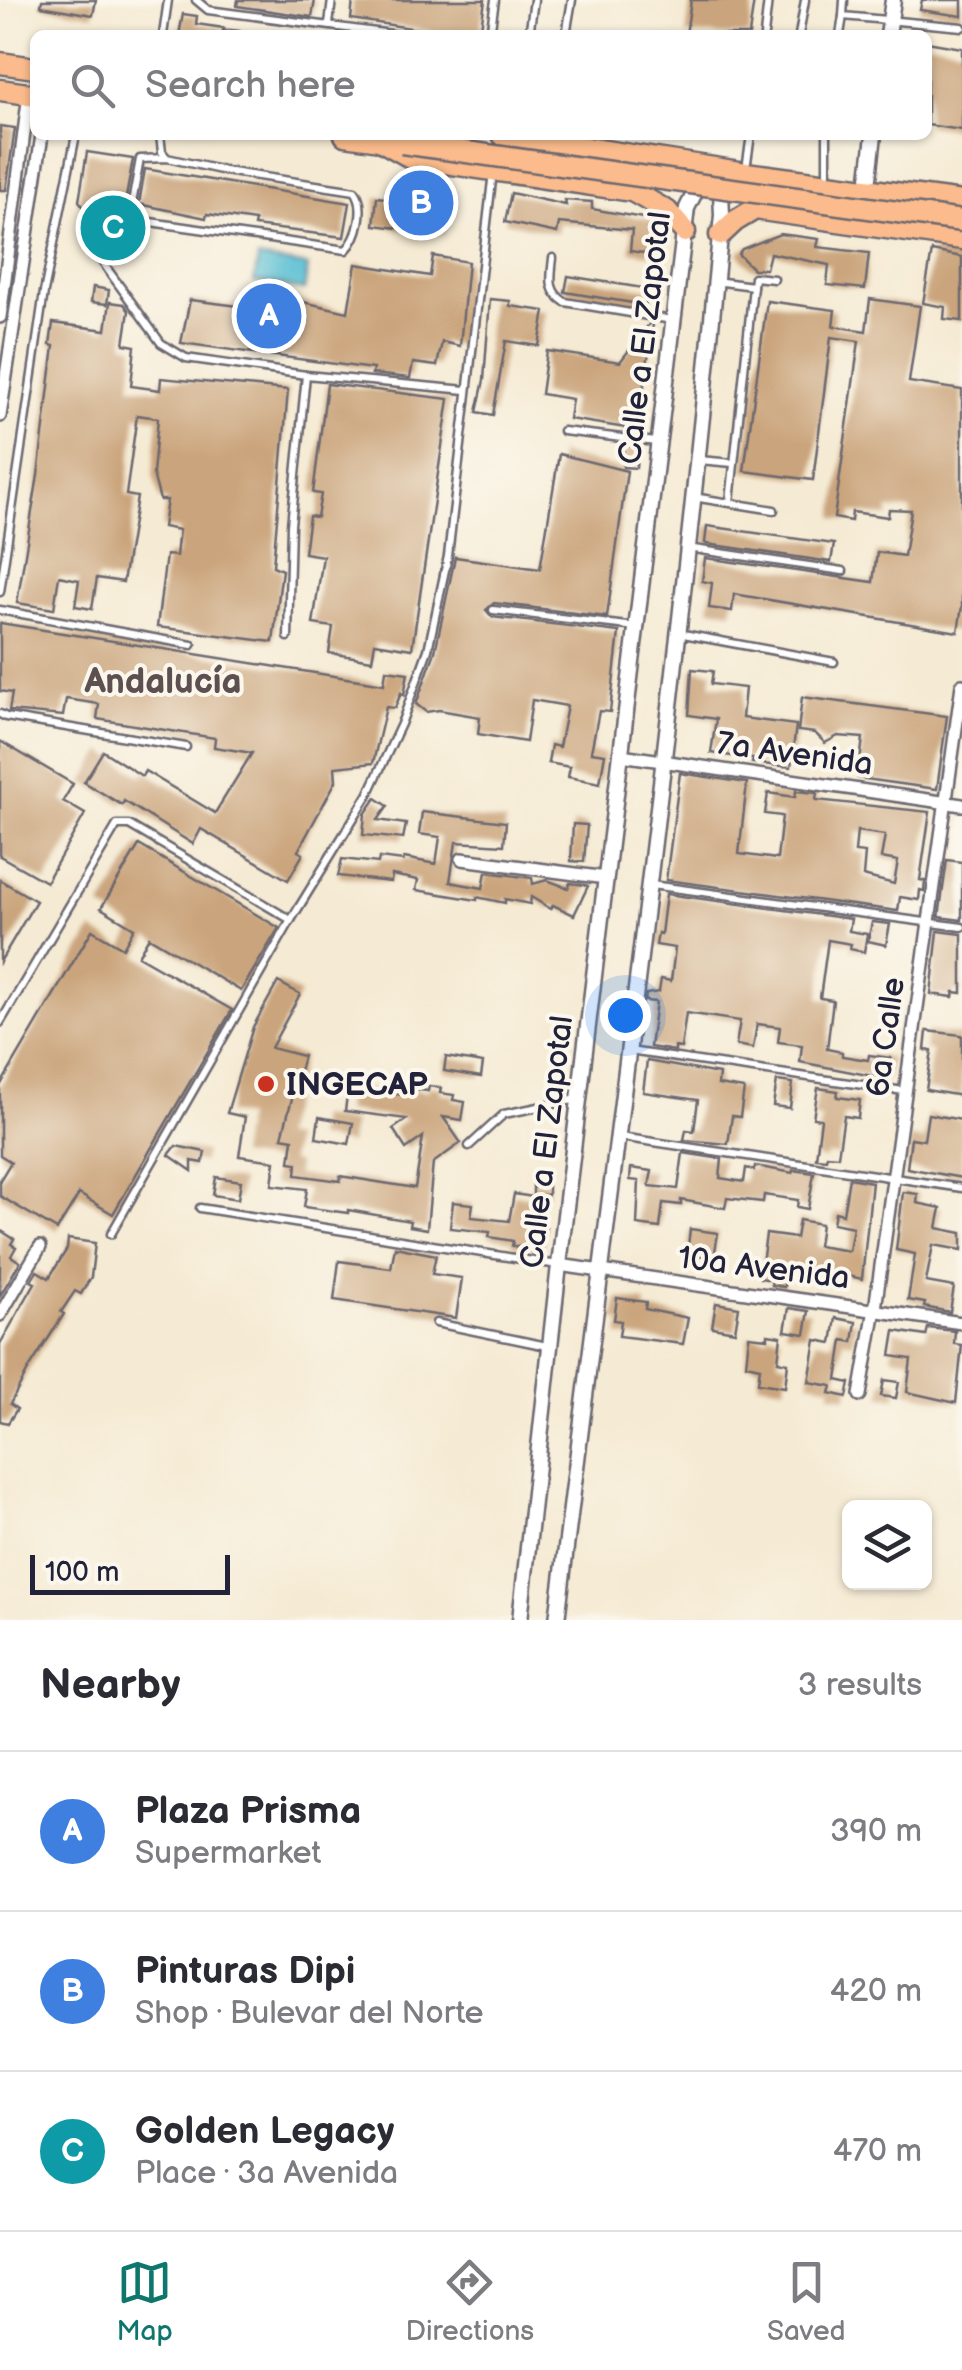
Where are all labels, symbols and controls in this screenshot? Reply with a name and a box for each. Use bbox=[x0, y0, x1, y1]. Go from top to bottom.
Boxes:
search box bbox=[30, 30, 932, 140]
icon: search bbox=[65, 58, 120, 113]
text: Search here bbox=[145, 63, 356, 108]
pin: B bbox=[388, 166, 454, 240]
pin: C bbox=[80, 190, 146, 266]
street label: Calle a El Zapotal bbox=[611, 210, 680, 467]
pin: A bbox=[236, 278, 302, 354]
district label: Andalucía bbox=[83, 661, 242, 704]
street label: 7a Avenida bbox=[714, 724, 875, 785]
street label: 6a Calle bbox=[859, 975, 914, 1099]
your location bbox=[600, 990, 651, 1041]
street label: Calle a El Zapotal bbox=[513, 1014, 582, 1271]
place label: INGECAP bbox=[286, 1066, 428, 1105]
marker: INGECAP bbox=[255, 1073, 277, 1095]
street label: 10a Avenida bbox=[676, 1239, 852, 1298]
map controls bbox=[842, 1500, 932, 1590]
button: layers bbox=[842, 1500, 932, 1590]
scale bar bbox=[30, 1550, 230, 1594]
text: 100 m bbox=[45, 1556, 119, 1589]
text: Nearby bbox=[40, 1660, 180, 1711]
text: 3 results bbox=[798, 1666, 922, 1705]
text: Plaza Prisma bbox=[135, 1789, 361, 1834]
text: A bbox=[63, 1812, 82, 1851]
text: 390 m bbox=[830, 1812, 922, 1851]
text: Supermarket bbox=[135, 1834, 321, 1873]
text: Pinturas Dipi bbox=[135, 1949, 355, 1994]
text: B bbox=[61, 1972, 84, 2011]
text: 420 m bbox=[830, 1972, 922, 2011]
text: Shop · Bulevar del Norte bbox=[135, 1994, 484, 2033]
text: Golden Legacy bbox=[135, 2109, 394, 2154]
text: C bbox=[61, 2132, 84, 2171]
text: 470 m bbox=[833, 2132, 922, 2171]
text: Place · 3a Avenida bbox=[135, 2154, 398, 2193]
tab: Map bbox=[116, 2255, 173, 2348]
tab: Directions bbox=[405, 2255, 534, 2348]
tab: Saved bbox=[767, 2255, 846, 2348]

